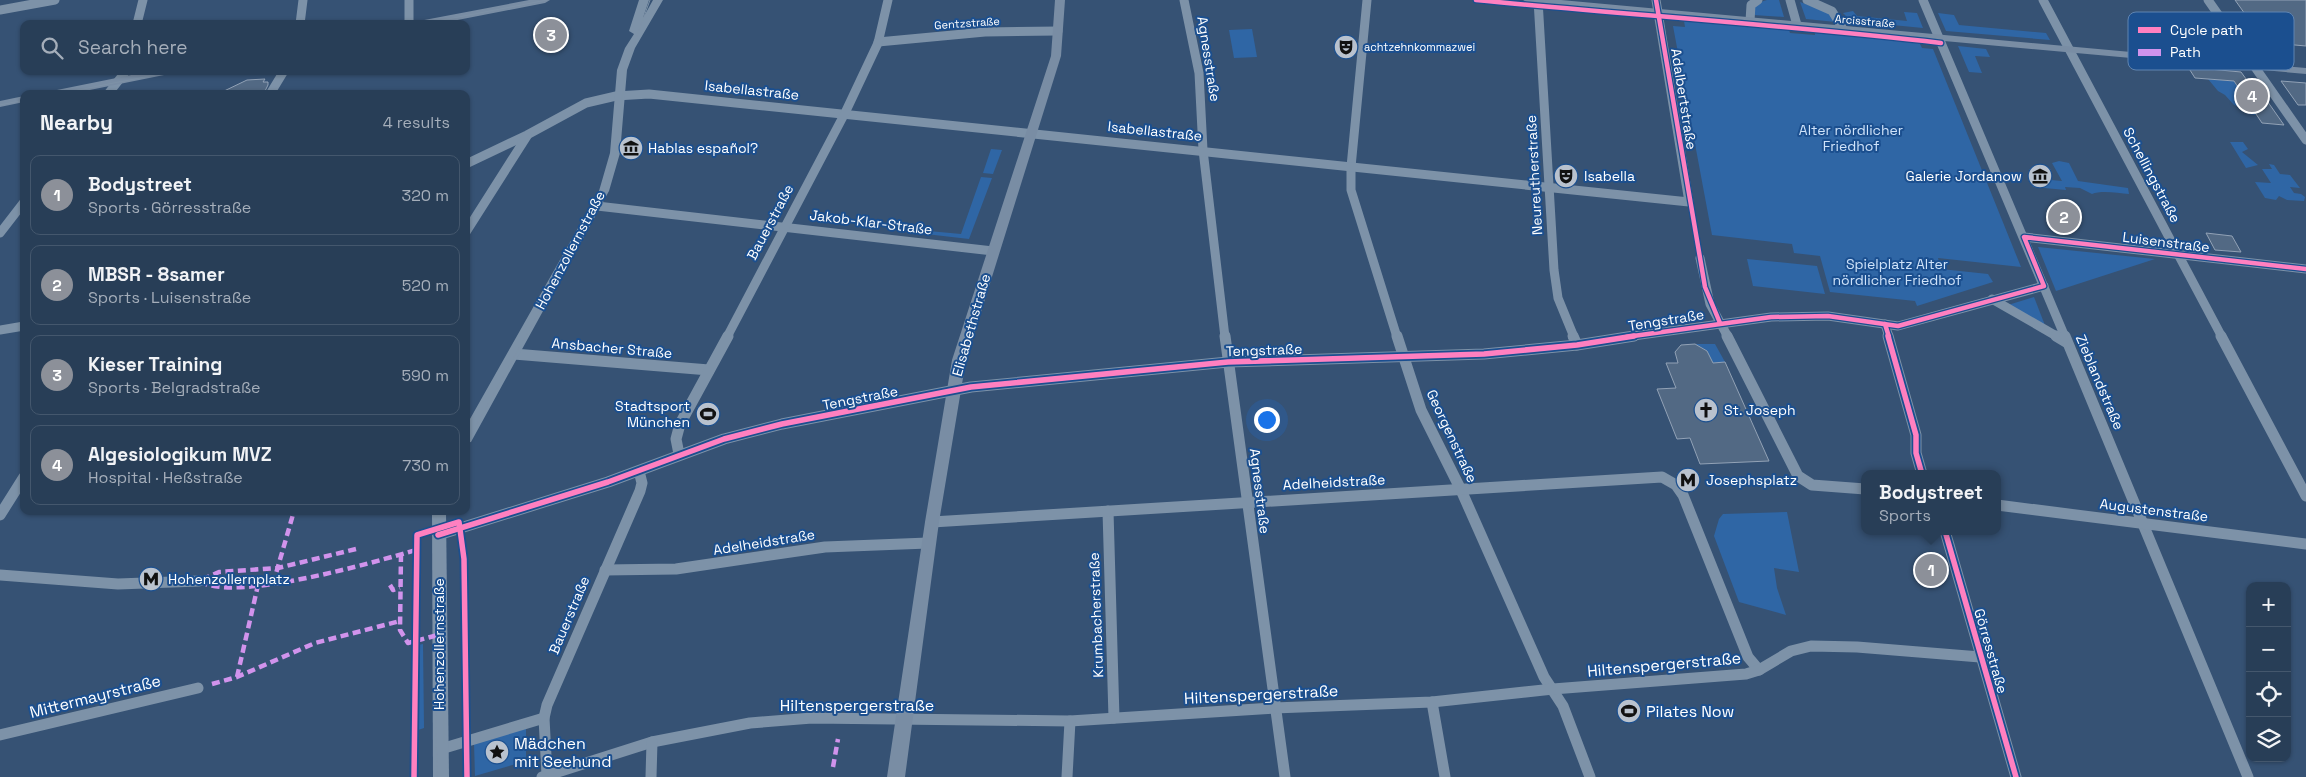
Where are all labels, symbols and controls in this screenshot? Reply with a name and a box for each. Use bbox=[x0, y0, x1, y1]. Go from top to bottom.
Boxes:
street label: Arcisstraße bbox=[1834, 11, 1896, 31]
legend bbox=[2128, 12, 2294, 70]
street label: Gentzstraße bbox=[934, 14, 1000, 32]
street label: Agnesstraße bbox=[1193, 15, 1225, 103]
pin: 3 bbox=[535, 16, 567, 54]
search box bbox=[20, 20, 470, 75]
text: Cycle path bbox=[2170, 21, 2243, 39]
icon: search bbox=[38, 34, 66, 62]
theatre icon: achtzehnkommazwei bbox=[1333, 34, 1359, 60]
text: Search here bbox=[78, 35, 188, 60]
place label: achtzehnkommazwei bbox=[1364, 40, 1476, 54]
text: Path bbox=[2170, 43, 2201, 61]
street label: Adalbertstraße bbox=[1667, 47, 1701, 151]
street label: Isabellastraße bbox=[704, 76, 800, 104]
pin: 4 bbox=[2236, 77, 2268, 115]
text: Nearby bbox=[40, 109, 113, 136]
text: 4 results bbox=[383, 112, 450, 133]
street label: Neureutherstraße bbox=[1522, 114, 1546, 236]
street label: Isabellastraße bbox=[1107, 117, 1203, 145]
park label: Alter nördlicher Friedhof bbox=[1799, 121, 1903, 155]
street label: Schellingstraße bbox=[2119, 124, 2185, 226]
museum icon: Hablas español? bbox=[618, 135, 644, 161]
place label: Hablas español? bbox=[648, 139, 758, 157]
theatre icon: Isabella bbox=[1553, 163, 1579, 189]
museum icon: Galerie Jordanow bbox=[2027, 163, 2053, 189]
place label: Isabella bbox=[1584, 167, 1635, 185]
place label: Galerie Jordanow bbox=[1905, 167, 2022, 185]
text: Bodystreet bbox=[88, 172, 192, 197]
street label: Bauerstraße bbox=[743, 181, 797, 263]
text: 1 bbox=[53, 185, 61, 206]
text: 320 m bbox=[402, 185, 449, 206]
street label: Hohenzollernstraße bbox=[531, 188, 609, 312]
text: Sports · Görresstraße bbox=[88, 197, 251, 218]
pin: 2 bbox=[2048, 198, 2080, 236]
street label: Jakob-Klar-Straße bbox=[808, 206, 934, 238]
street label: Luisenstraße bbox=[2121, 228, 2211, 256]
park label: Spielplatz Alter nördlicher Friedhof bbox=[1833, 255, 1961, 289]
text: MBSR - 8samer bbox=[88, 262, 225, 287]
street label: Elisabethstraße bbox=[948, 272, 994, 378]
text: 2 bbox=[52, 275, 62, 296]
text: 520 m bbox=[402, 275, 449, 296]
text: Sports · Luisenstraße bbox=[88, 287, 251, 308]
street label: Tengstraße bbox=[1627, 305, 1705, 335]
street label: Zieblandstraße bbox=[2072, 332, 2128, 432]
street label: Ansbacher Straße bbox=[551, 334, 673, 362]
street label: Tengstraße bbox=[1225, 340, 1303, 360]
text: Kieser Training bbox=[88, 352, 222, 377]
text: 3 bbox=[52, 365, 62, 386]
text: 590 m bbox=[401, 365, 449, 386]
text: Sports · Belgradstraße bbox=[88, 377, 260, 398]
street label: Tengstraße bbox=[821, 382, 899, 414]
street label: Georgenstraße bbox=[1423, 386, 1481, 486]
place label: Stadtsport München bbox=[615, 397, 690, 431]
church icon: St. Joseph bbox=[1693, 397, 1719, 423]
sports icon: Stadtsport München bbox=[695, 401, 721, 427]
place label: St. Joseph bbox=[1724, 401, 1796, 419]
your location bbox=[1254, 407, 1280, 433]
text: Algesiologikum MVZ bbox=[88, 442, 272, 467]
street label: Agnesstraße bbox=[1246, 447, 1274, 535]
text: 4 bbox=[52, 455, 62, 476]
text: 730 m bbox=[402, 455, 449, 476]
text: Hospital · Heßstraße bbox=[88, 467, 243, 488]
metro station icon: Josephsplatz bbox=[1675, 467, 1701, 493]
street label: Adelheidstraße bbox=[1282, 470, 1386, 494]
popup bbox=[1861, 470, 2001, 535]
place label: Josephsplatz bbox=[1706, 471, 1797, 489]
text: Bodystreet bbox=[1879, 480, 1983, 505]
street label: Augustenstraße bbox=[2099, 494, 2209, 526]
text: Sports bbox=[1879, 505, 1931, 526]
street label: Adelheidstraße bbox=[712, 525, 816, 559]
pin: 1 bbox=[1915, 551, 1947, 589]
street label: Krumbacherstraße bbox=[1085, 552, 1107, 678]
metro station icon: Hohenzollernplatz bbox=[138, 566, 164, 592]
place label: Hohenzollernplatz bbox=[168, 570, 290, 588]
street label: Bauerstraße bbox=[545, 573, 593, 657]
street label: Hohenzollernstraße bbox=[430, 578, 448, 710]
map controls bbox=[2246, 582, 2291, 762]
button: + bbox=[2246, 582, 2291, 627]
street label: Görresstraße bbox=[1970, 606, 2012, 696]
button: − bbox=[2246, 627, 2291, 672]
street label: Hiltenspergerstraße bbox=[1586, 647, 1742, 682]
street label: Mittermayrstraße bbox=[27, 670, 163, 723]
button: locate bbox=[2246, 672, 2291, 717]
street label: Hiltenspergerstraße bbox=[1183, 680, 1339, 709]
street label: Hiltenspergerstraße bbox=[780, 695, 934, 716]
sports icon: Pilates Now bbox=[1616, 698, 1642, 724]
place label: Pilates Now bbox=[1646, 701, 1734, 722]
button: layers bbox=[2246, 717, 2291, 762]
place label: Mädchen mit Seehund bbox=[514, 733, 611, 772]
place icon: Mädchen mit Seehund bbox=[484, 739, 510, 765]

